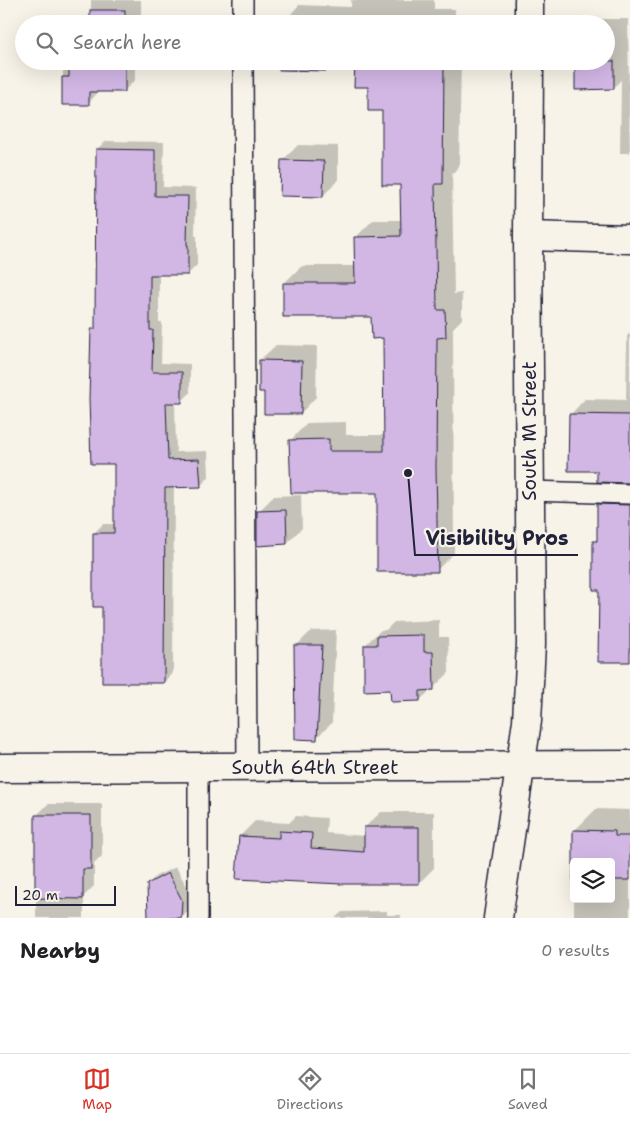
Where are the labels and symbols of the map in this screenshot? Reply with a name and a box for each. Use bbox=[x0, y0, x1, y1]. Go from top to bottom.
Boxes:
street label: South M Street bbox=[517, 361, 542, 501]
callout: Visibility Pros bbox=[415, 520, 578, 555]
text: Visibility Pros bbox=[425, 525, 569, 551]
street label: South 64th Street bbox=[231, 755, 399, 780]
scale bar bbox=[15, 883, 116, 906]

